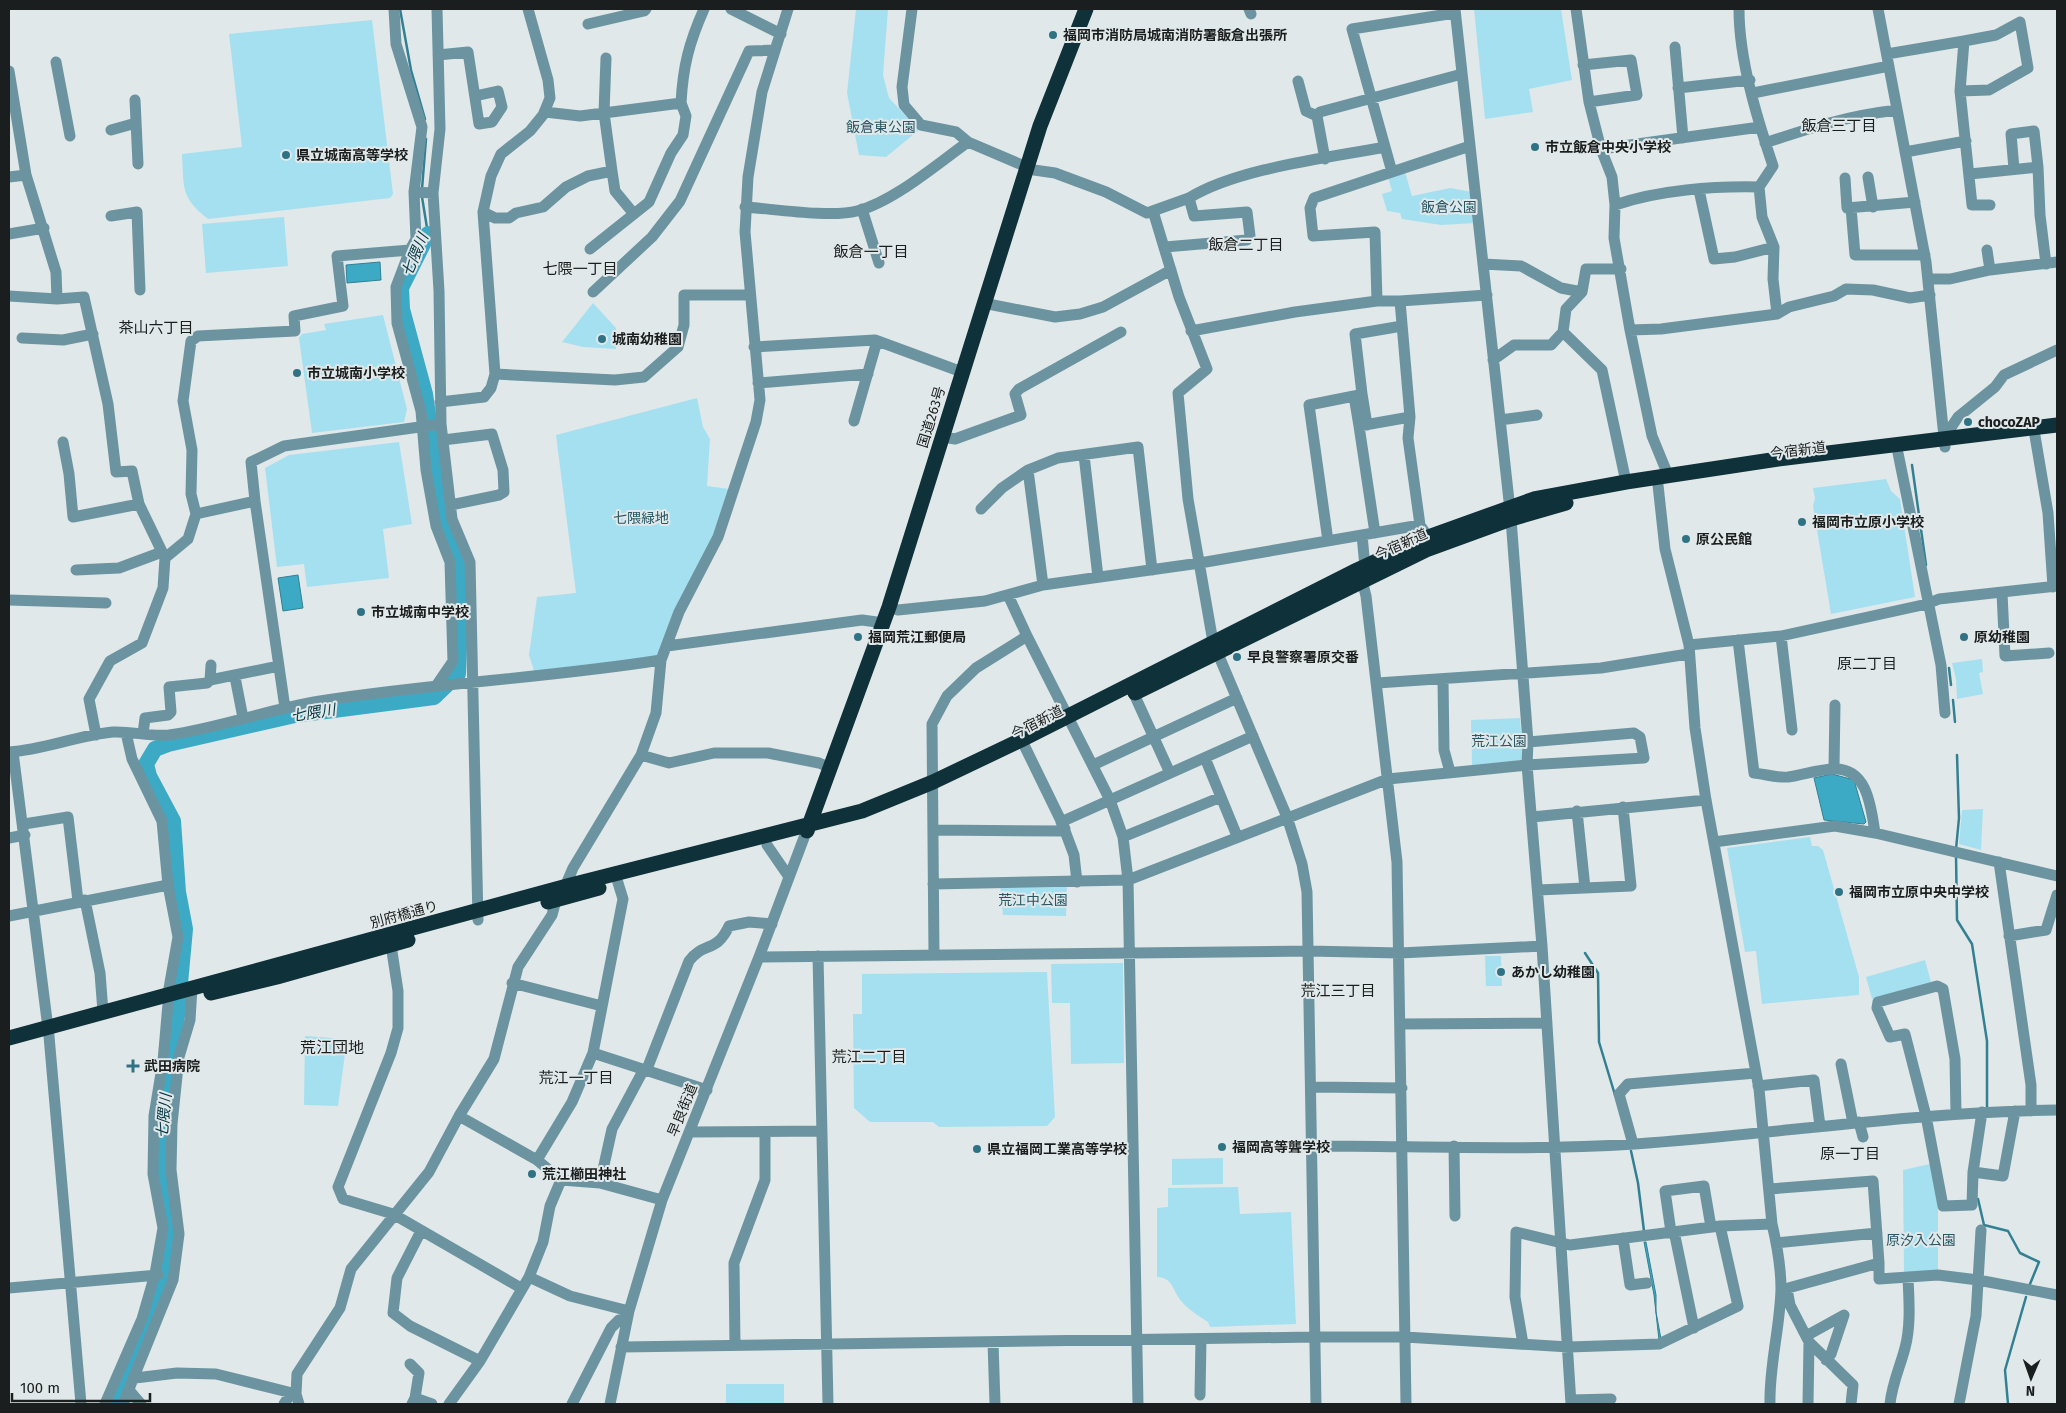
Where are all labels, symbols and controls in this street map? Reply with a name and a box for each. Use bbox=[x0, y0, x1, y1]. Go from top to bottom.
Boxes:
place label: 福岡市消防局城南消防署飯倉出張所 bbox=[1063, 27, 1287, 44]
marker: 福岡市消防局城南消防署飯倉出張所 bbox=[1047, 29, 1059, 41]
district label: 飯倉三丁目 bbox=[1801, 117, 1877, 135]
park label: 飯倉東公園 bbox=[846, 119, 916, 136]
place label: 市立飯倉中央小学校 bbox=[1545, 139, 1671, 156]
marker: 市立飯倉中央小学校 bbox=[1529, 141, 1541, 153]
place label: 県立城南高等学校 bbox=[296, 147, 408, 164]
marker: 県立城南高等学校 bbox=[280, 149, 292, 161]
park label: 飯倉公園 bbox=[1421, 199, 1477, 216]
water label: 七隈川 bbox=[398, 229, 433, 279]
district label: 飯倉二丁目 bbox=[1208, 236, 1284, 254]
district label: 飯倉一丁目 bbox=[833, 243, 909, 261]
district label: 七隈一丁目 bbox=[542, 260, 618, 278]
district label: 茶山六丁目 bbox=[118, 319, 194, 337]
place label: 城南幼稚園 bbox=[612, 331, 682, 348]
marker: 城南幼稚園 bbox=[596, 333, 608, 345]
place label: 市立城南小学校 bbox=[307, 365, 405, 382]
marker: 市立城南小学校 bbox=[291, 367, 303, 379]
street label: 国道263号 bbox=[914, 384, 949, 450]
place label: chocoZAP bbox=[1978, 414, 2040, 431]
marker: chocoZAP bbox=[1962, 416, 1974, 428]
street label: 今宿新道 bbox=[1769, 439, 1827, 462]
park label: 七隈緑地 bbox=[613, 510, 669, 527]
place label: 福岡市立原小学校 bbox=[1812, 514, 1924, 531]
marker: 福岡市立原小学校 bbox=[1796, 516, 1808, 528]
street label: 今宿新道 bbox=[1372, 525, 1430, 564]
place label: 原公民館 bbox=[1696, 531, 1752, 548]
marker: 原公民館 bbox=[1680, 533, 1692, 545]
place label: 市立城南中学校 bbox=[371, 604, 469, 621]
marker: 市立城南中学校 bbox=[355, 606, 367, 618]
place label: 福岡荒江郵便局 bbox=[868, 629, 966, 646]
place label: 原幼稚園 bbox=[1974, 629, 2030, 646]
marker: 福岡荒江郵便局 bbox=[852, 631, 864, 643]
marker: 原幼稚園 bbox=[1958, 631, 1970, 643]
place label: 早良警察署原交番 bbox=[1247, 649, 1359, 666]
marker: 早良警察署原交番 bbox=[1231, 651, 1243, 663]
district label: 原二丁目 bbox=[1837, 655, 1897, 673]
water label: 七隈川 bbox=[289, 700, 339, 725]
street label: 今宿新道 bbox=[1008, 702, 1066, 743]
park label: 荒江公園 bbox=[1471, 733, 1527, 750]
place label: 福岡市立原中央中学校 bbox=[1849, 884, 1989, 901]
marker: 福岡市立原中央中学校 bbox=[1833, 886, 1845, 898]
park label: 荒江中公園 bbox=[998, 892, 1068, 909]
street label: 別府橋通り bbox=[368, 897, 440, 932]
place label: あかし幼稚園 bbox=[1511, 964, 1595, 981]
marker: あかし幼稚園 bbox=[1495, 966, 1507, 978]
district label: 荒江三丁目 bbox=[1300, 982, 1376, 1000]
district label: 荒江団地 bbox=[300, 1038, 364, 1057]
district label: 荒江二丁目 bbox=[831, 1048, 907, 1066]
place label: 武田病院 bbox=[144, 1058, 200, 1075]
marker: 武田病院 bbox=[126, 1059, 140, 1073]
district label: 荒江一丁目 bbox=[538, 1069, 614, 1087]
street label: 早良街道 bbox=[664, 1081, 701, 1139]
water label: 七隈川 bbox=[153, 1091, 175, 1139]
place label: 福岡高等聾学校 bbox=[1232, 1139, 1330, 1156]
place label: 県立福岡工業高等学校 bbox=[987, 1141, 1127, 1158]
marker: 福岡高等聾学校 bbox=[1216, 1141, 1228, 1153]
marker: 県立福岡工業高等学校 bbox=[971, 1143, 983, 1155]
district label: 原一丁目 bbox=[1820, 1145, 1880, 1163]
place label: 荒江櫛田神社 bbox=[542, 1166, 626, 1183]
marker: 荒江櫛田神社 bbox=[526, 1168, 538, 1180]
park label: 原汐入公園 bbox=[1886, 1232, 1956, 1249]
north arrow bbox=[2006, 1353, 2056, 1403]
scale bar bbox=[12, 1370, 150, 1402]
text: 100 m bbox=[20, 1379, 60, 1397]
text: N bbox=[2026, 1382, 2036, 1399]

